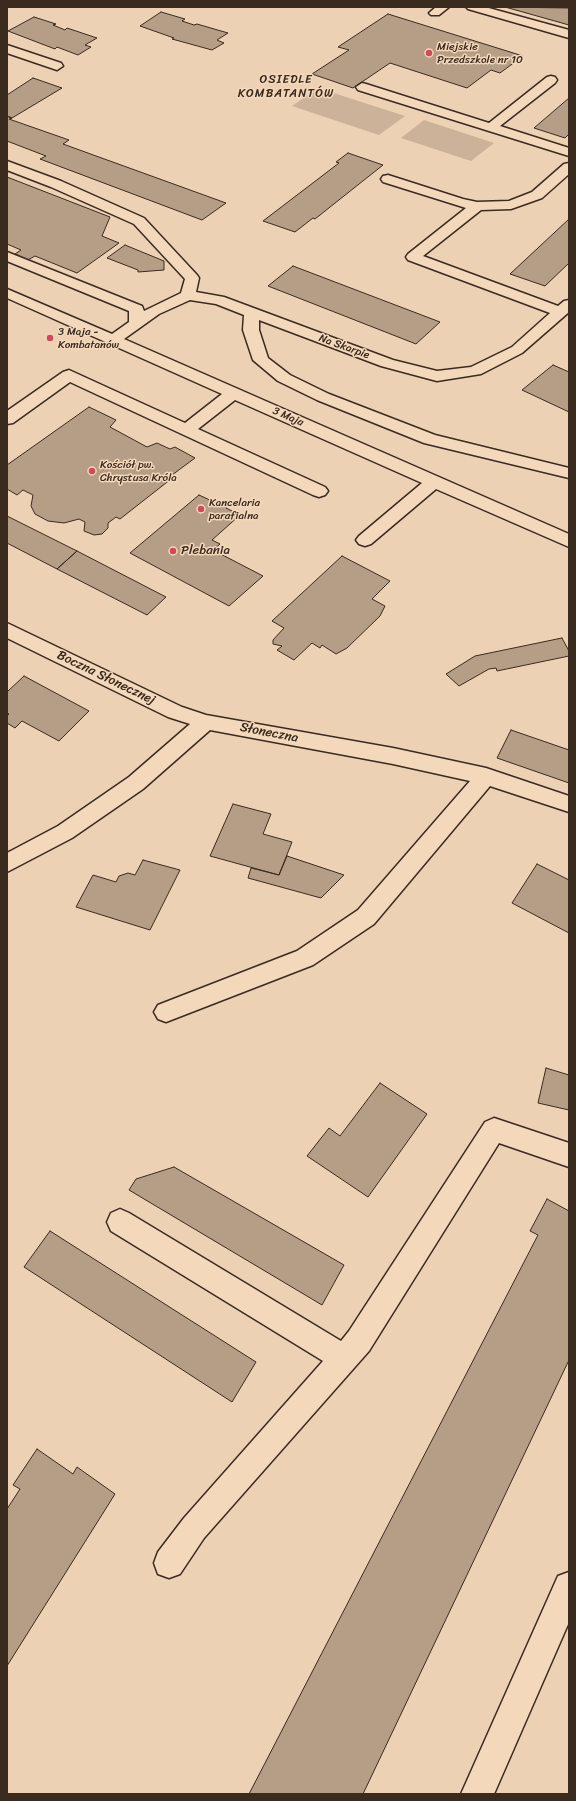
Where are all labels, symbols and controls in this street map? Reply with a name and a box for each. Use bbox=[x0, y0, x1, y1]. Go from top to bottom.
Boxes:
place label: Miejskie Przedszkole nr 10 bbox=[437, 40, 523, 66]
marker: Miejskie Przedszkole nr 10 bbox=[424, 48, 434, 58]
district label: OSIEDLE KOMBATANTÓW bbox=[238, 73, 334, 101]
place label: 3 Maja - Kombatanów bbox=[58, 325, 119, 351]
street label: Na Skarpie bbox=[317, 332, 371, 362]
marker: 3 Maja - Kombatanów bbox=[45, 333, 55, 343]
street label: 3 Maja bbox=[270, 404, 306, 430]
place label: Kościół pw. Chrystusa Króla bbox=[100, 458, 177, 484]
marker: Kościół pw. Chrystusa Króla bbox=[87, 466, 97, 476]
place label: Kancelaria parafialna bbox=[209, 496, 260, 522]
marker: Kancelaria parafialna bbox=[196, 504, 206, 514]
place label: Plebania bbox=[181, 543, 230, 559]
marker: Plebania bbox=[168, 546, 178, 556]
street label: Boczna Słonecznej bbox=[54, 647, 158, 709]
street label: Słoneczna bbox=[239, 720, 299, 746]

